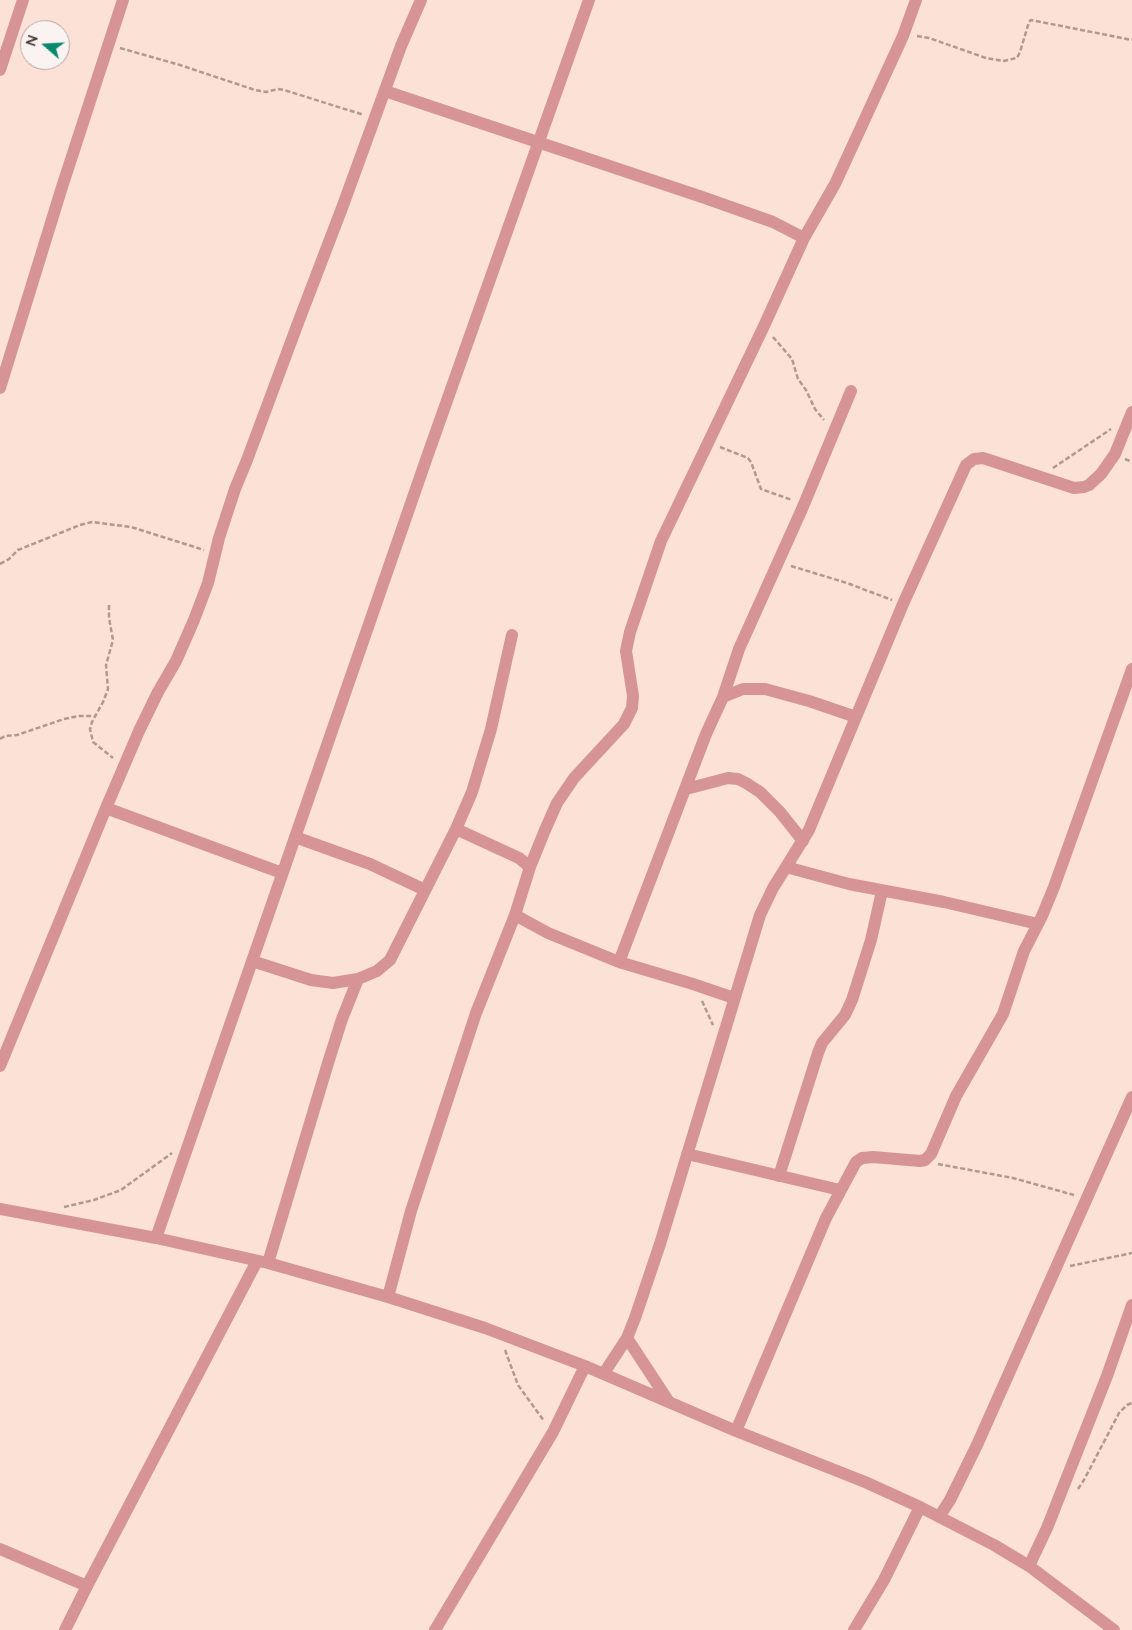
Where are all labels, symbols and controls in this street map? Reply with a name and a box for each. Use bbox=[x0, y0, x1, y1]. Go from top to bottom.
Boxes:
north arrow bbox=[20, 20, 70, 70]
text: N bbox=[21, 32, 41, 48]

